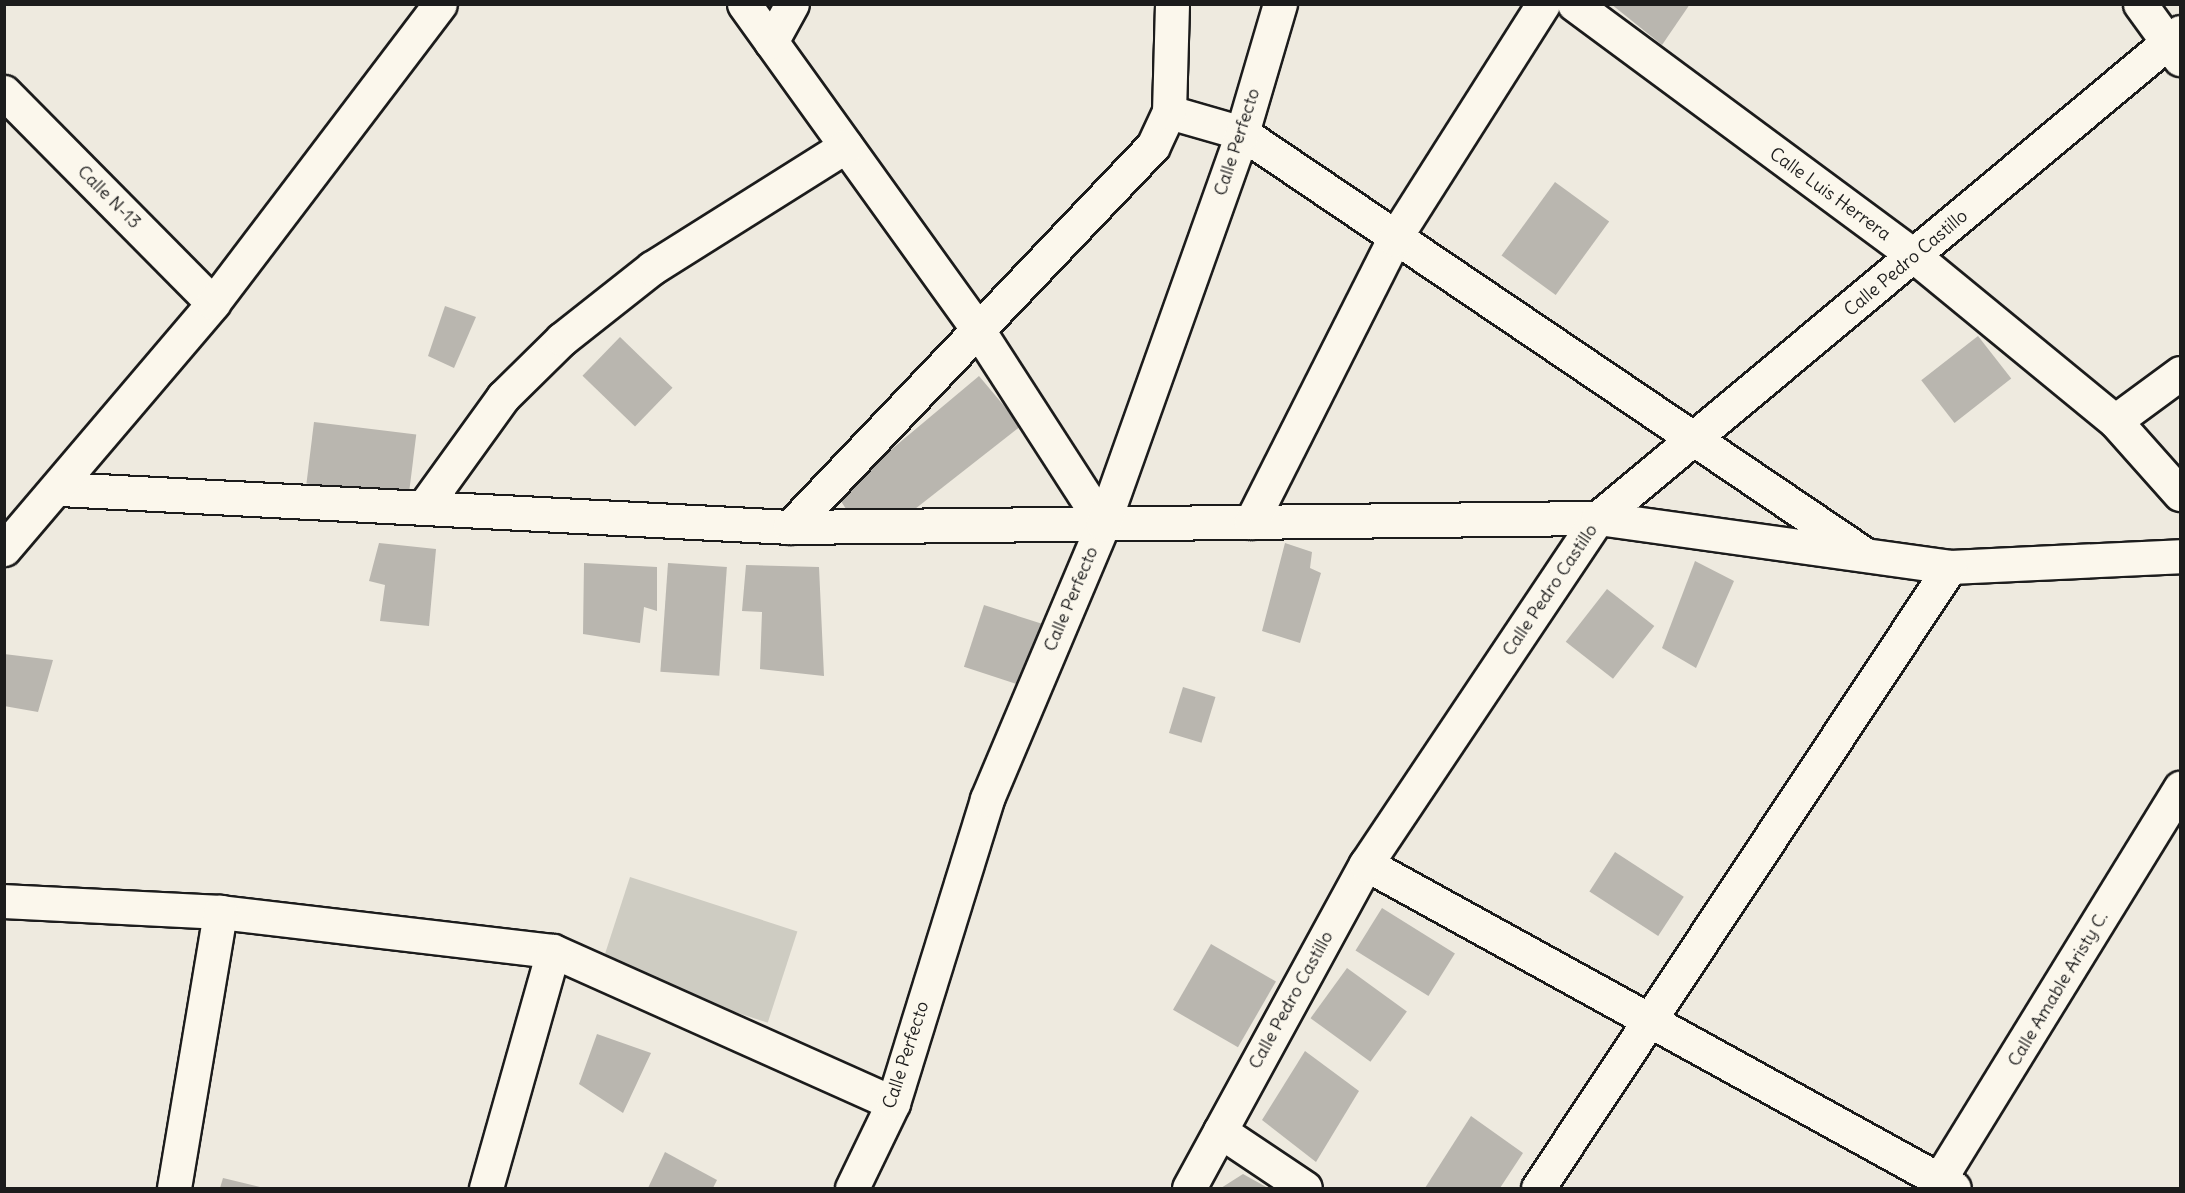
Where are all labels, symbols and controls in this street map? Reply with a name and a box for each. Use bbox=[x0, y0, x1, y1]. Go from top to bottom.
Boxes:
street label: Calle Perfecto bbox=[1209, 86, 1265, 198]
street label: Calle Luis Herrera bbox=[1765, 143, 1895, 245]
street label: Calle N-13 bbox=[73, 161, 145, 233]
street label: Calle Pedro Castillo bbox=[1840, 205, 1972, 321]
street label: Calle Pedro Castillo bbox=[1498, 520, 1602, 660]
street label: Calle Perfecto bbox=[1039, 543, 1103, 655]
street label: Calle Amable Aristy C. bbox=[2003, 908, 2113, 1070]
street label: Calle Pedro Castillo bbox=[1244, 927, 1338, 1073]
street label: Calle Perfecto bbox=[878, 999, 934, 1111]

